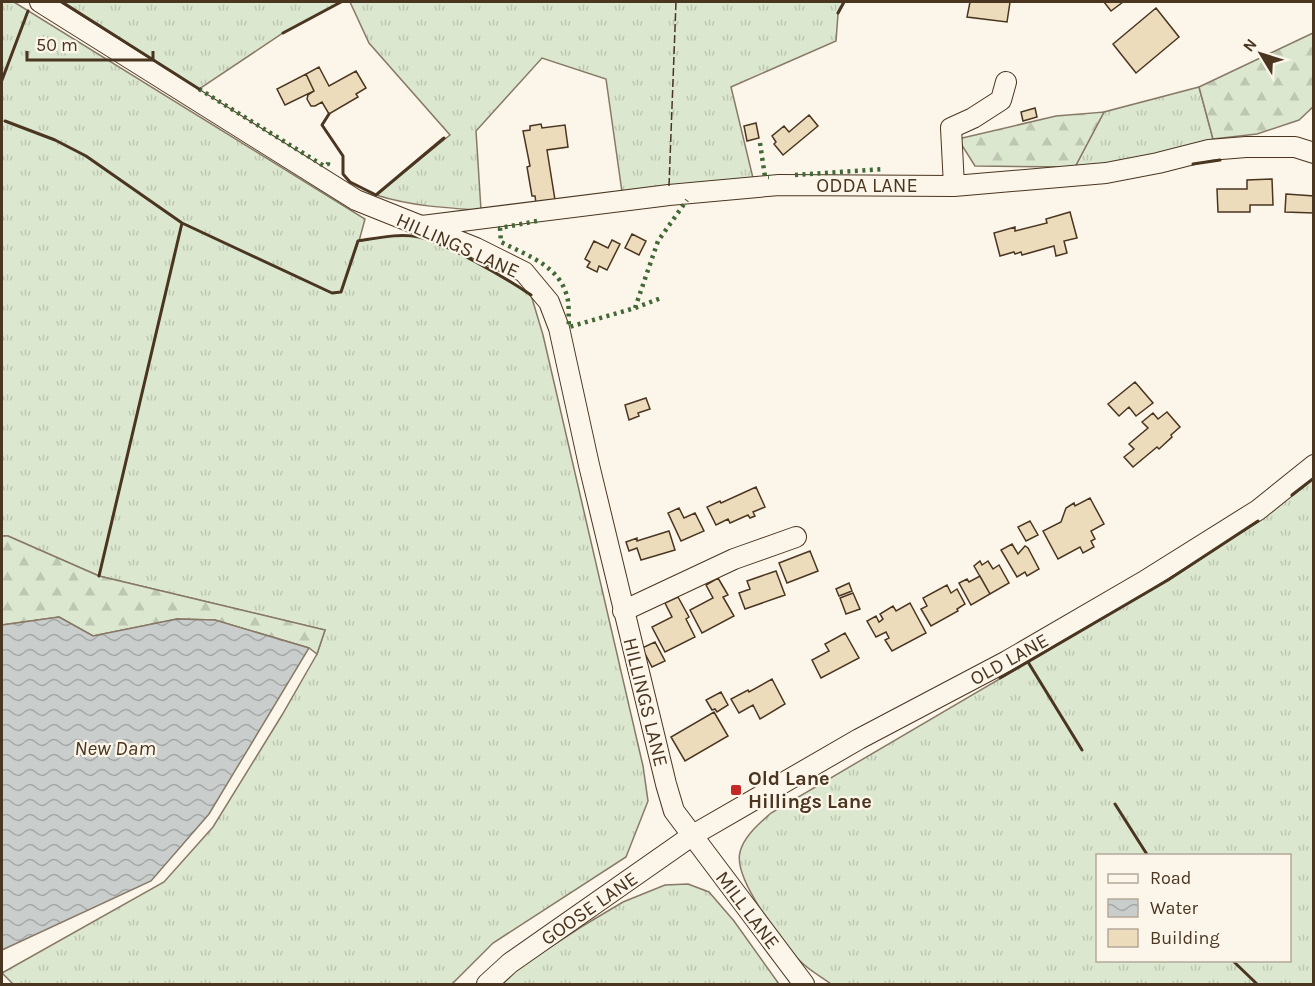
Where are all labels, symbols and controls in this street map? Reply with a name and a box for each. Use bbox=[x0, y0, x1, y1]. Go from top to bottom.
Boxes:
scale bar bbox=[27, 24, 153, 62]
north arrow bbox=[1231, 24, 1291, 84]
text: 50 m bbox=[36, 34, 78, 56]
text: N bbox=[1239, 35, 1261, 55]
street label: ODDA LANE bbox=[816, 174, 918, 197]
street label: HILLINGS LANE bbox=[393, 208, 523, 283]
street label: OLD LANE bbox=[966, 629, 1052, 690]
street label: HILLINGS LANE bbox=[618, 635, 673, 769]
water label: New Dam bbox=[74, 736, 156, 760]
place label: Old Lane Hillings Lane bbox=[748, 767, 872, 813]
marker: Old Lane Hillings Lane bbox=[729, 783, 743, 797]
legend bbox=[1096, 854, 1291, 962]
street label: GOOSE LANE bbox=[537, 867, 642, 950]
street label: MILL LANE bbox=[711, 867, 784, 954]
text: Road bbox=[1150, 867, 1191, 889]
text: Water bbox=[1150, 897, 1198, 919]
text: Building bbox=[1150, 927, 1220, 949]

